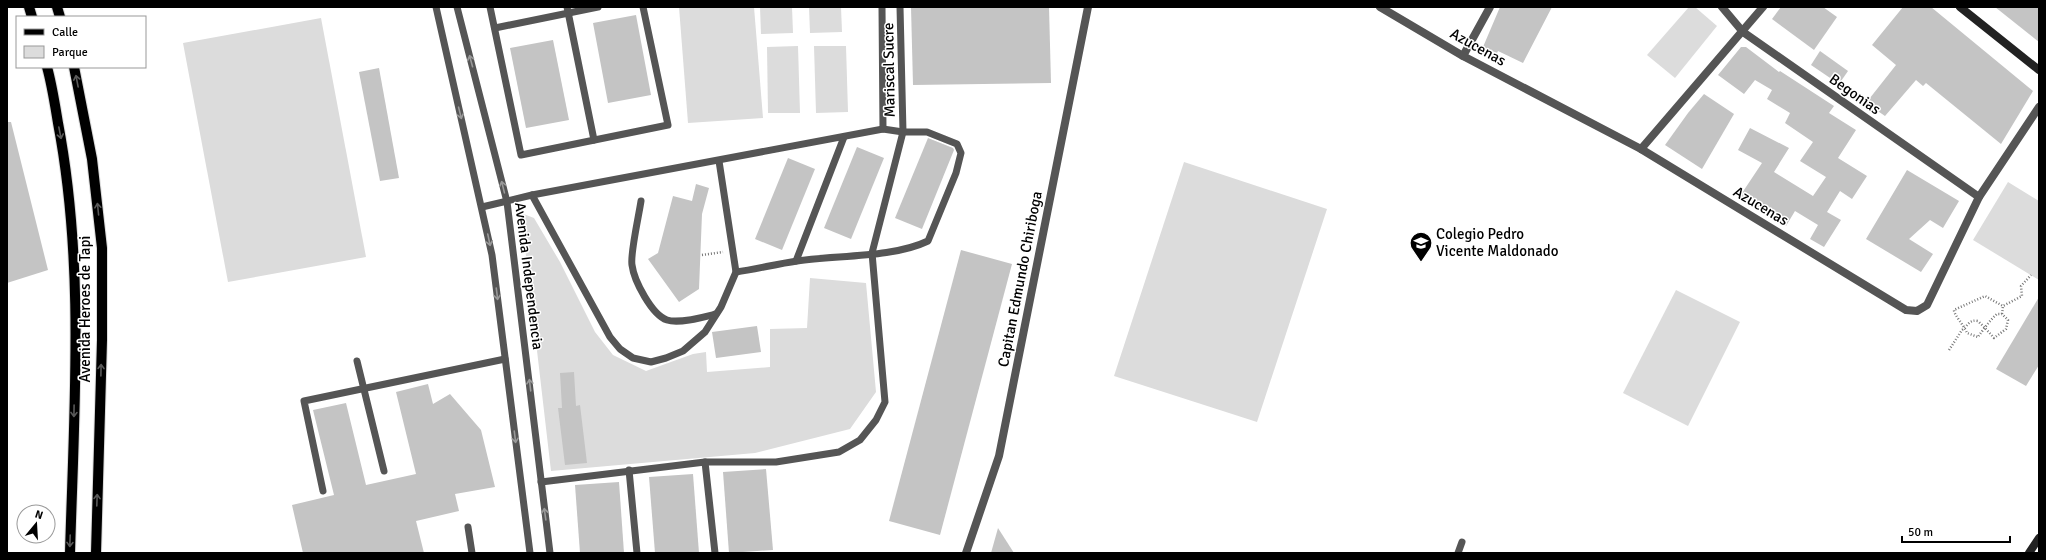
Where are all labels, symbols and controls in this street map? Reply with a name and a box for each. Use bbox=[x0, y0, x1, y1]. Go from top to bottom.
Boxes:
legend bbox=[16, 16, 146, 68]
street label: Mariscal Sucre bbox=[879, 22, 899, 118]
street label: Azucenas bbox=[1447, 24, 1509, 70]
text: Calle bbox=[52, 25, 78, 40]
text: Parque bbox=[52, 45, 88, 60]
one-way arrow bbox=[467, 55, 474, 68]
street label: Begonias bbox=[1826, 70, 1885, 118]
one-way arrow bbox=[73, 75, 81, 88]
one-way arrow bbox=[457, 106, 465, 119]
one-way arrow bbox=[56, 126, 64, 139]
one-way arrow bbox=[499, 181, 507, 194]
street label: Azucenas bbox=[1730, 183, 1792, 230]
street label: Capitan Edmundo Chiriboga bbox=[994, 189, 1046, 369]
street label: Avenida Independencia bbox=[511, 201, 547, 351]
one-way arrow bbox=[94, 203, 101, 216]
place label: Colegio Pedro Vicente Maldonado bbox=[1436, 225, 1559, 260]
school or university icon: Colegio Pedro Vicente Maldonado bbox=[1408, 230, 1434, 263]
one-way arrow bbox=[486, 233, 494, 246]
street label: Avenida Heroes de Tapi bbox=[76, 236, 94, 382]
one-way arrow bbox=[493, 287, 501, 300]
one-way arrow bbox=[97, 364, 105, 377]
one-way arrow bbox=[526, 379, 533, 392]
one-way arrow bbox=[70, 404, 78, 417]
one-way arrow bbox=[511, 430, 519, 443]
one-way arrow bbox=[94, 494, 101, 507]
north arrow bbox=[16, 504, 56, 544]
text: N bbox=[33, 508, 45, 522]
one-way arrow bbox=[541, 508, 549, 521]
scale bar bbox=[1902, 518, 2010, 544]
text: 50 m bbox=[1908, 525, 1933, 540]
one-way arrow bbox=[67, 534, 74, 547]

